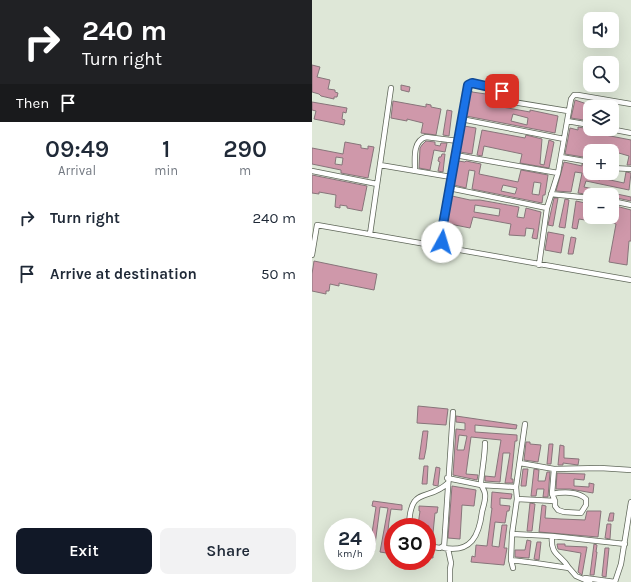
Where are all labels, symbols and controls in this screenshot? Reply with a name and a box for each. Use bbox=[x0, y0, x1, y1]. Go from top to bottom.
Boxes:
map controls bbox=[583, 12, 619, 224]
button: sound bbox=[583, 12, 619, 48]
text: 240 m bbox=[82, 14, 167, 47]
icon: right bbox=[16, 16, 68, 68]
text: Turn right bbox=[82, 48, 162, 70]
button: search bbox=[583, 56, 619, 92]
pin bbox=[485, 74, 519, 108]
icon: arrive bbox=[491, 80, 513, 102]
icon: arrive bbox=[57, 92, 79, 114]
text: Then bbox=[16, 94, 49, 112]
button: layers bbox=[583, 100, 619, 136]
text: 09:49 bbox=[45, 135, 109, 163]
text: 1 bbox=[162, 135, 170, 163]
text: 290 bbox=[223, 135, 267, 163]
button: + bbox=[583, 144, 619, 180]
text: Arrival bbox=[58, 163, 96, 178]
text: min bbox=[154, 163, 178, 178]
text: m bbox=[239, 163, 251, 178]
button: − bbox=[583, 188, 619, 224]
icon: right bbox=[16, 207, 38, 229]
text: Turn right bbox=[50, 209, 120, 227]
text: 240 m bbox=[252, 209, 296, 227]
position arrow bbox=[421, 221, 463, 263]
icon: arrive bbox=[16, 263, 38, 285]
text: Arrive at destination bbox=[50, 265, 197, 283]
text: 50 m bbox=[261, 265, 296, 283]
speed limit sign: 30 bbox=[384, 518, 436, 570]
text: 24 bbox=[338, 527, 362, 550]
button: Exit bbox=[16, 528, 152, 574]
button: Share bbox=[160, 528, 296, 574]
text: km/h bbox=[337, 548, 363, 560]

